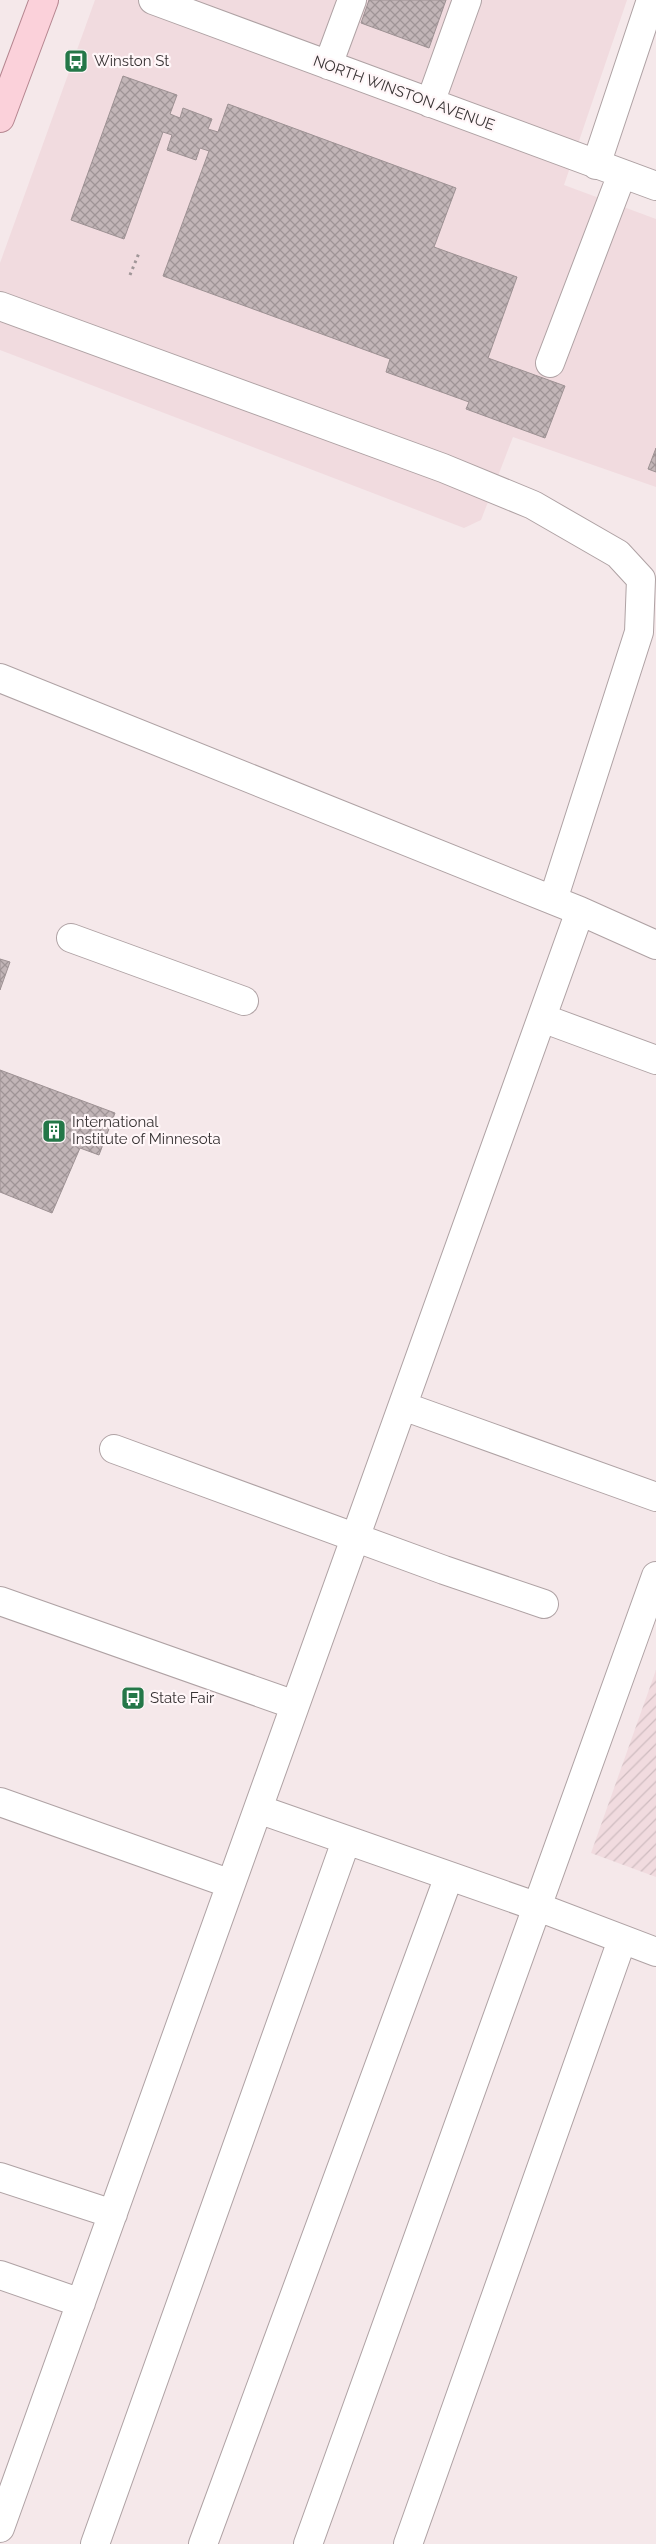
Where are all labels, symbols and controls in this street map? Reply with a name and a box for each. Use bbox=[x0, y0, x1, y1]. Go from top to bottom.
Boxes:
bus stop icon: Winston St bbox=[63, 48, 89, 74]
place label: Winston St bbox=[94, 52, 169, 70]
street label: NORTH WINSTON AVENUE bbox=[311, 52, 497, 134]
place label: International Institute of Minnesota bbox=[72, 1113, 221, 1148]
building icon: International Institute of Minnesota bbox=[41, 1118, 67, 1144]
bus stop icon: State Fair bbox=[120, 1685, 146, 1711]
place label: State Fair bbox=[150, 1689, 215, 1707]

